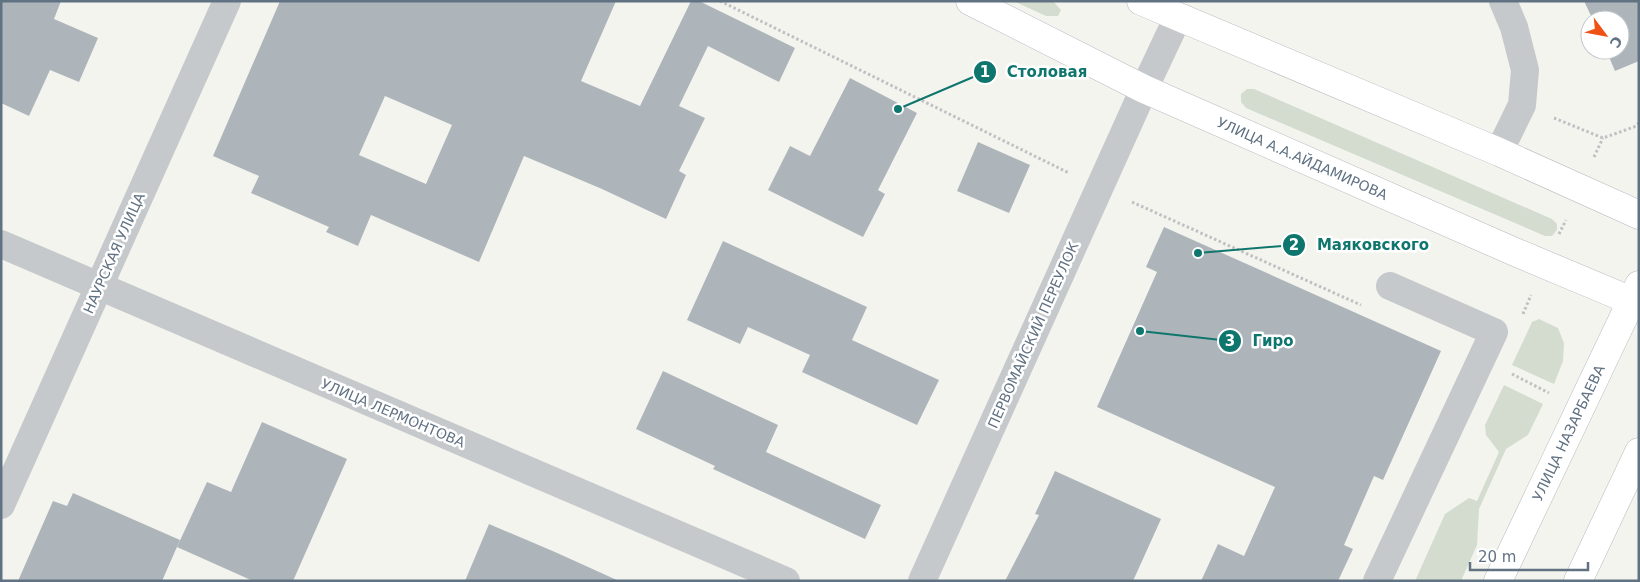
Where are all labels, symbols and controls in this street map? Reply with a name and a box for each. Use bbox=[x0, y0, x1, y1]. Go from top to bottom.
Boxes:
north arrow bbox=[1580, 10, 1630, 60]
text: С bbox=[1607, 33, 1626, 50]
callout: Столовая bbox=[972, 57, 1098, 87]
text: 1 bbox=[980, 63, 990, 81]
text: Столовая bbox=[1007, 63, 1087, 81]
street label: УЛИЦА А.А.АЙДАМИРОВА bbox=[1215, 114, 1390, 203]
street label: НАУРСКАЯ УЛИЦА bbox=[80, 190, 148, 316]
callout: Маяковского bbox=[1282, 230, 1439, 260]
text: 2 bbox=[1289, 236, 1299, 254]
text: Маяковского bbox=[1317, 236, 1429, 254]
street label: ПЕРВОМАЙСКИЙ ПЕРЕУЛОК bbox=[984, 239, 1081, 431]
callout: Гиро bbox=[1217, 326, 1303, 356]
text: 3 bbox=[1225, 332, 1235, 350]
text: Гиро bbox=[1252, 332, 1294, 350]
street label: УЛИЦА НАЗАРБАЕВА bbox=[1529, 362, 1608, 504]
street label: УЛИЦА ЛЕРМОНТОВА bbox=[319, 375, 468, 451]
scale bar bbox=[1470, 540, 1588, 572]
text: 20 m bbox=[1478, 548, 1516, 566]

